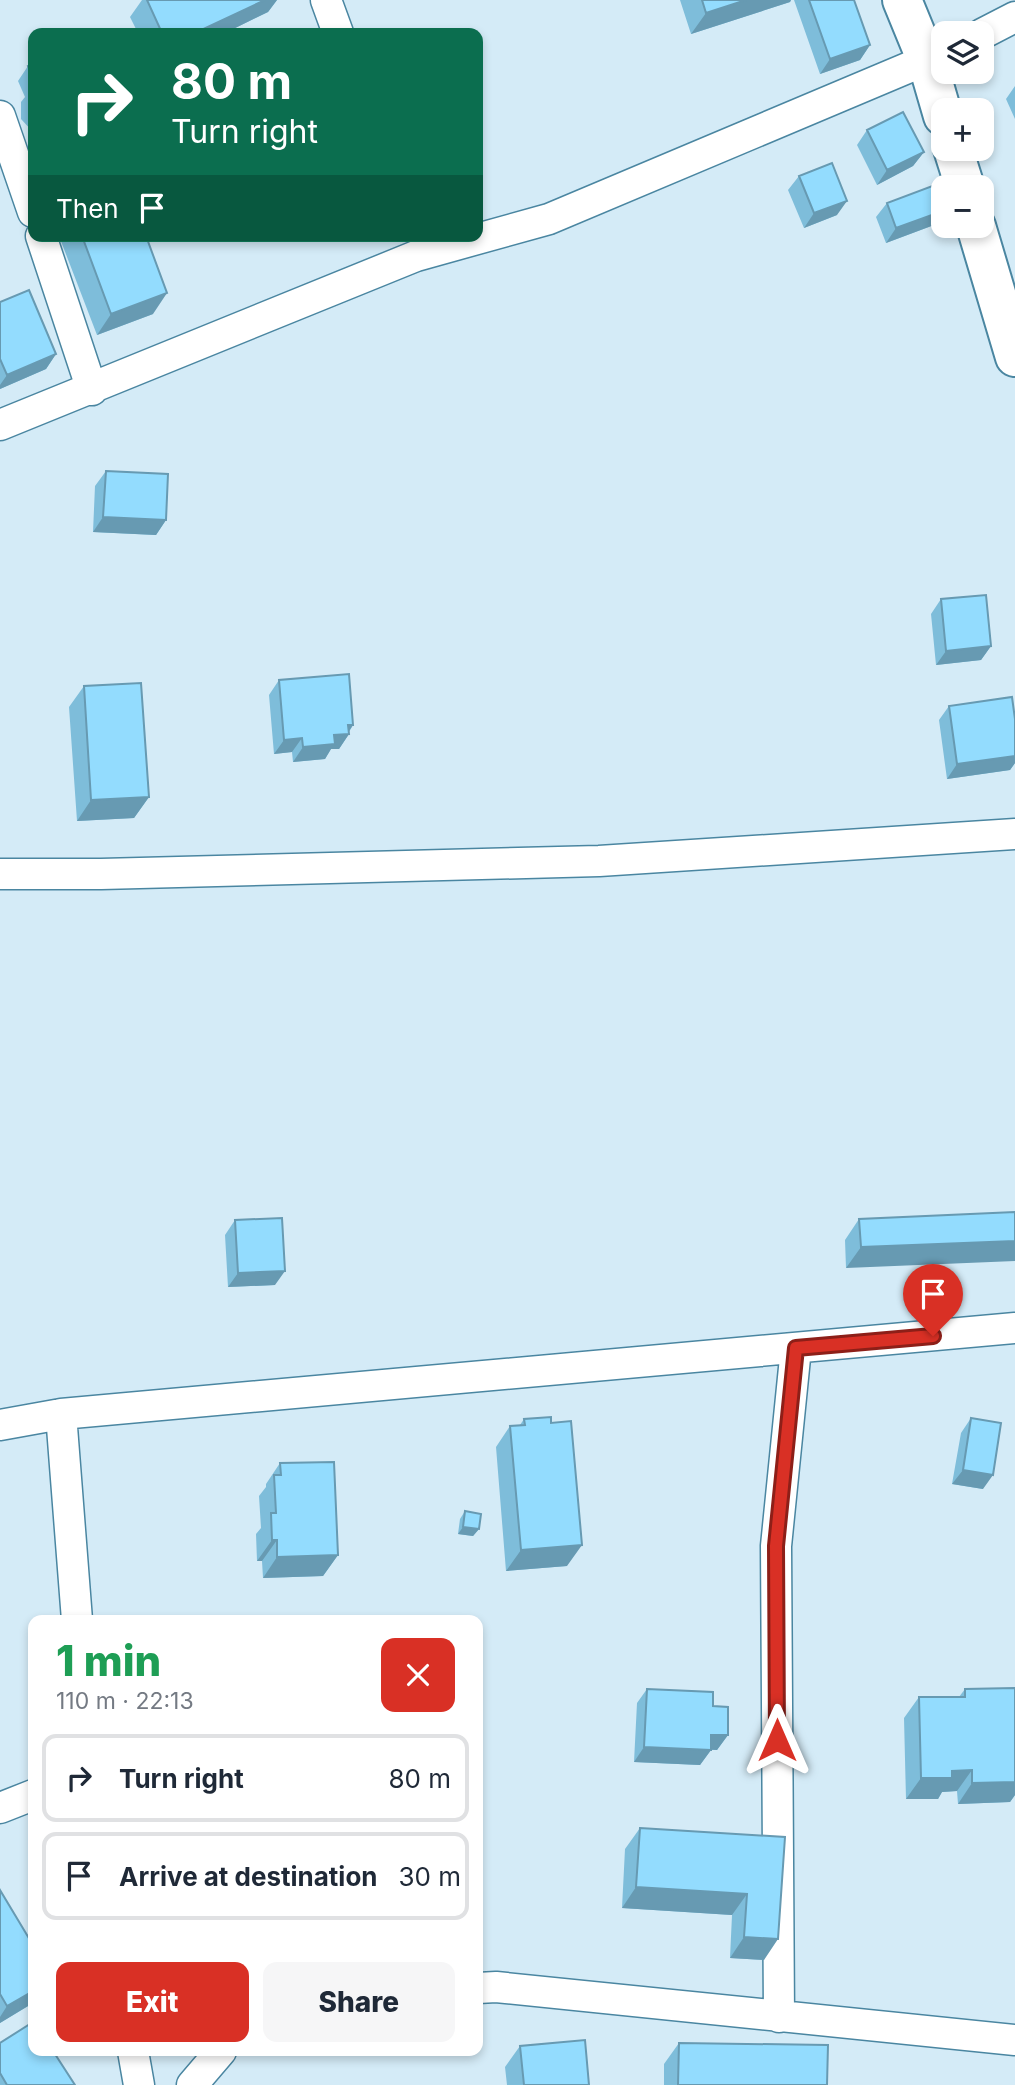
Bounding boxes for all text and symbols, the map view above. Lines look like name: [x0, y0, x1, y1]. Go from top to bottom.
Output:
map controls: [931, 21, 994, 238]
button: layers: [931, 21, 994, 84]
text: 80 m: [171, 52, 292, 111]
icon: right: [56, 56, 147, 147]
button: +: [931, 98, 994, 161]
text: Turn right: [171, 112, 318, 151]
button: −: [931, 175, 994, 238]
icon: arrive: [133, 189, 171, 227]
text: Then: [56, 193, 119, 224]
pin: [903, 1264, 963, 1336]
icon: arrive: [914, 1275, 952, 1313]
text: 1 min: [56, 1635, 161, 1686]
button: close: [381, 1638, 455, 1712]
text: 110 m · 22:13: [56, 1687, 194, 1715]
position arrow: [740, 1703, 814, 1777]
icon: right: [60, 1759, 98, 1797]
text: Turn right: [119, 1763, 244, 1794]
text: 80 m: [388, 1763, 451, 1794]
icon: arrive: [60, 1857, 98, 1895]
text: Arrive at destination: [119, 1861, 378, 1892]
text: 30 m: [399, 1861, 461, 1892]
button: Exit: [56, 1962, 249, 2042]
button: Share: [263, 1962, 455, 2042]

